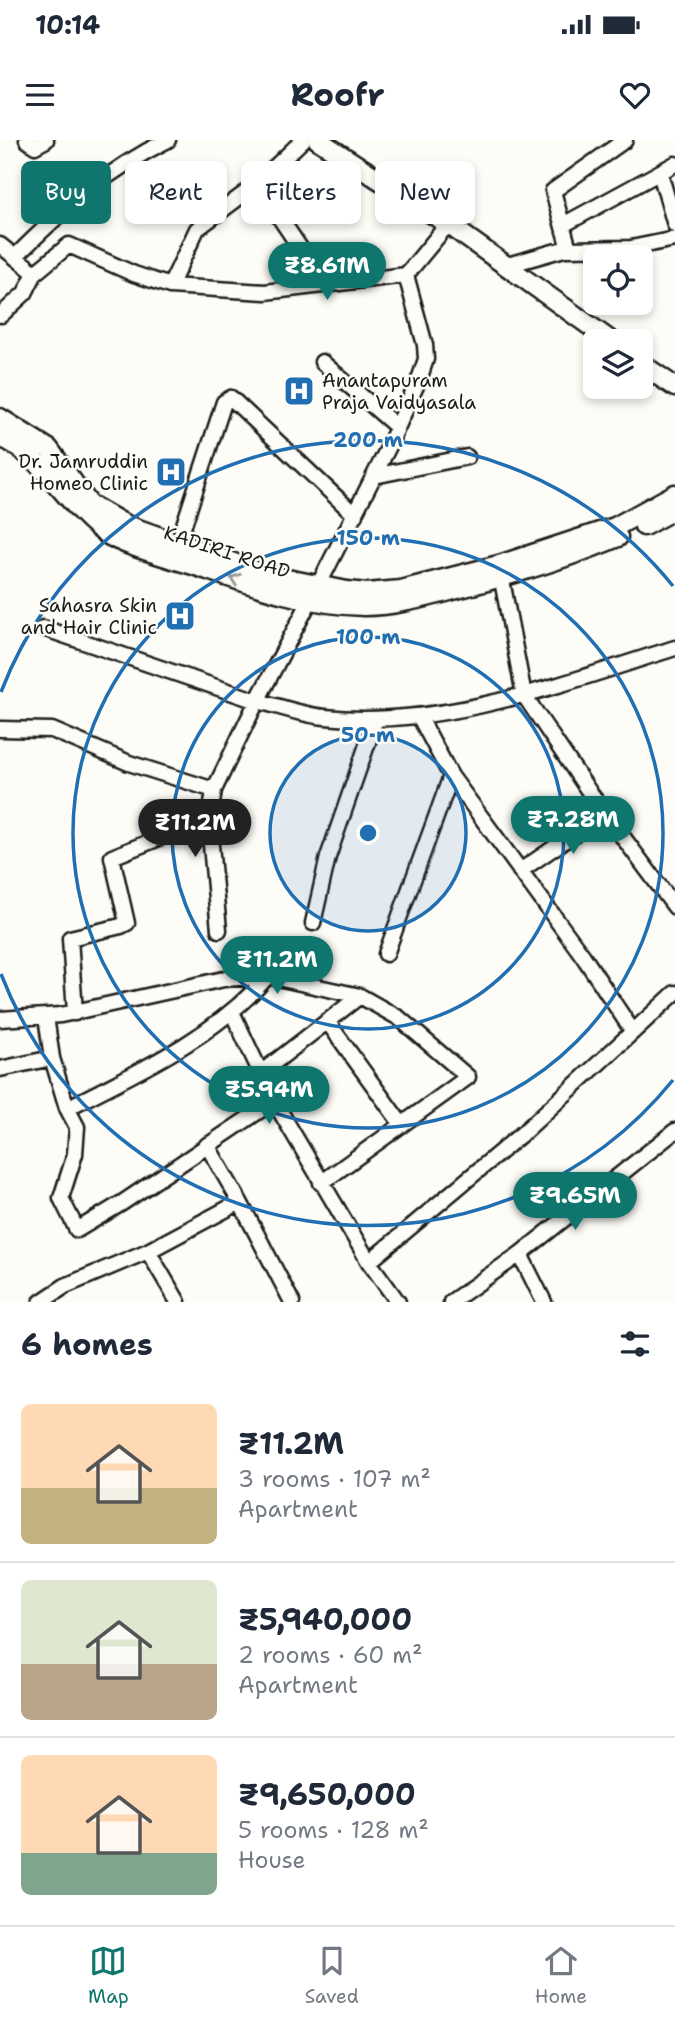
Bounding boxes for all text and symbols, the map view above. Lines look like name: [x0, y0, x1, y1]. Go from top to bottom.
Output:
text: 10:14: [35, 7, 100, 42]
text: Roofr: [290, 73, 385, 116]
icon: menu: [21, 76, 59, 114]
icon: heart: [616, 76, 654, 114]
chip: Buy: [21, 161, 111, 224]
chip: Rent: [125, 161, 227, 224]
chip: Filters: [241, 161, 361, 224]
chip: New: [375, 161, 475, 224]
pin: ₹8.61M: [270, 242, 384, 302]
map controls: [583, 245, 653, 399]
button: locate: [583, 245, 653, 315]
text: ₹8.61M: [284, 250, 370, 280]
button: layers: [583, 329, 653, 399]
place label: Anantapuram Praja Vaidyasala: [322, 368, 476, 415]
hospital icon: Anantapuram Praja Vaidyasala: [282, 374, 316, 408]
text: 200 m: [333, 426, 403, 454]
place label: Dr. Jamruddin Homeo Clinic: [19, 449, 148, 496]
hospital icon: Dr. Jamruddin Homeo Clinic: [154, 455, 188, 489]
street label: KADIRI ROAD: [161, 520, 293, 584]
text: 150 m: [336, 524, 400, 552]
one-way arrow: [229, 573, 241, 587]
place label: Sahasra Skin and Hair Clinic: [21, 593, 157, 640]
hospital icon: Sahasra Skin and Hair Clinic: [163, 599, 197, 633]
text: 100 m: [336, 623, 400, 651]
text: 50 m: [341, 721, 395, 749]
pin: ₹7.28M: [516, 796, 630, 856]
pin: ₹11.2M: [138, 800, 252, 859]
text: ₹7.28M: [527, 804, 619, 834]
text: ₹11.2M: [154, 807, 236, 837]
centre of rings: [356, 821, 380, 845]
pin: ₹11.2M: [220, 936, 334, 996]
text: ₹11.2M: [236, 944, 318, 974]
pin: ₹5.94M: [212, 1066, 326, 1126]
text: ₹5.94M: [225, 1074, 313, 1104]
pin: ₹9.65M: [518, 1172, 632, 1232]
text: ₹9.65M: [529, 1180, 621, 1210]
text: 6 homes: [21, 1324, 153, 1365]
icon: filters: [616, 1325, 654, 1363]
text: ₹11.2M: [238, 1423, 344, 1464]
icon: home: [77, 1432, 161, 1516]
text: 3 rooms · 107 m²: [238, 1464, 431, 1494]
text: Apartment: [238, 1494, 358, 1524]
text: ₹5,940,000: [238, 1599, 412, 1640]
icon: home: [77, 1608, 161, 1692]
text: 2 rooms · 60 m²: [238, 1640, 423, 1670]
text: Apartment: [238, 1670, 358, 1700]
text: ₹9,650,000: [238, 1774, 416, 1815]
icon: home: [77, 1783, 161, 1867]
text: 5 rooms · 128 m²: [238, 1815, 429, 1845]
text: House: [238, 1845, 306, 1875]
tab: Map: [88, 1942, 129, 2009]
tab: Saved: [305, 1942, 359, 2009]
tab: Home: [535, 1942, 587, 2009]

